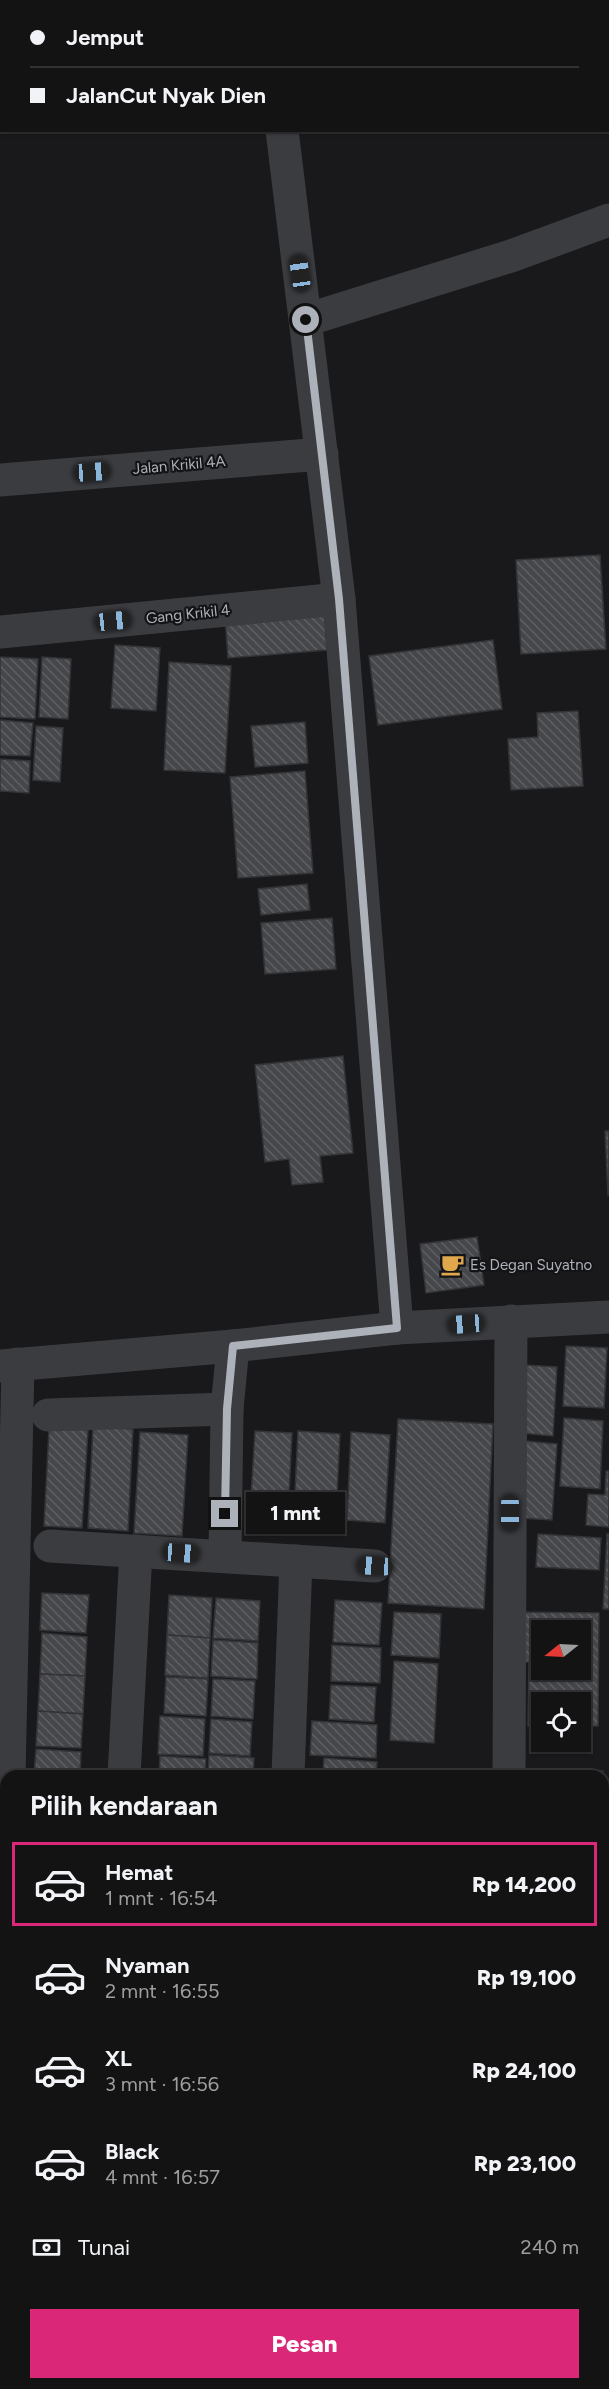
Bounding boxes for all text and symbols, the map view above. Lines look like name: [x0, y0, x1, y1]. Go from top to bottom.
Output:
text: Jemput: [66, 24, 144, 51]
text: JalanCut Nyak Dien: [66, 82, 266, 109]
car: [289, 254, 311, 292]
route start: [292, 306, 319, 333]
street label: Jalan Krikil 4A: [132, 452, 226, 478]
car: [73, 462, 111, 482]
street label: Gang Krikil 4: [145, 601, 231, 627]
car: [94, 610, 132, 632]
cafe icon: Es Degan Suyatno: [439, 1252, 465, 1278]
place label: Es Degan Suyatno: [470, 1256, 593, 1274]
car: [447, 1314, 485, 1334]
callout: 1 mnt: [246, 1493, 345, 1535]
car: [501, 1495, 519, 1531]
route end: [211, 1500, 238, 1527]
text: 1 mnt: [270, 1501, 321, 1525]
car: [162, 1543, 200, 1563]
car: [357, 1556, 393, 1576]
north arrow: [531, 1620, 591, 1680]
map controls: [531, 1620, 591, 1752]
button: locate: [531, 1692, 591, 1752]
text: Pilih kendaraan: [30, 1789, 218, 1822]
icon: car: [33, 1857, 87, 1911]
text: Hemat: [105, 1859, 173, 1886]
text: Rp 14,200: [472, 1871, 576, 1898]
text: 1 mnt · 16:54: [105, 1886, 217, 1910]
icon: car: [33, 1950, 87, 2004]
text: Nyaman: [105, 1952, 189, 1979]
text: Rp 19,100: [477, 1964, 576, 1991]
text: 2 mnt · 16:55: [105, 1979, 219, 2003]
icon: car: [33, 2043, 87, 2097]
text: XL: [105, 2045, 132, 2072]
text: Rp 24,100: [472, 2057, 576, 2084]
text: 3 mnt · 16:56: [105, 2072, 219, 2096]
icon: car: [33, 2136, 87, 2190]
text: Black: [105, 2138, 159, 2165]
text: Rp 23,100: [474, 2150, 576, 2177]
text: 4 mnt · 16:57: [105, 2165, 220, 2189]
icon: cash: [30, 2231, 63, 2264]
text: Tunai: [78, 2234, 130, 2261]
text: 240 m: [521, 2235, 579, 2259]
button: Pesan: [30, 2309, 579, 2378]

